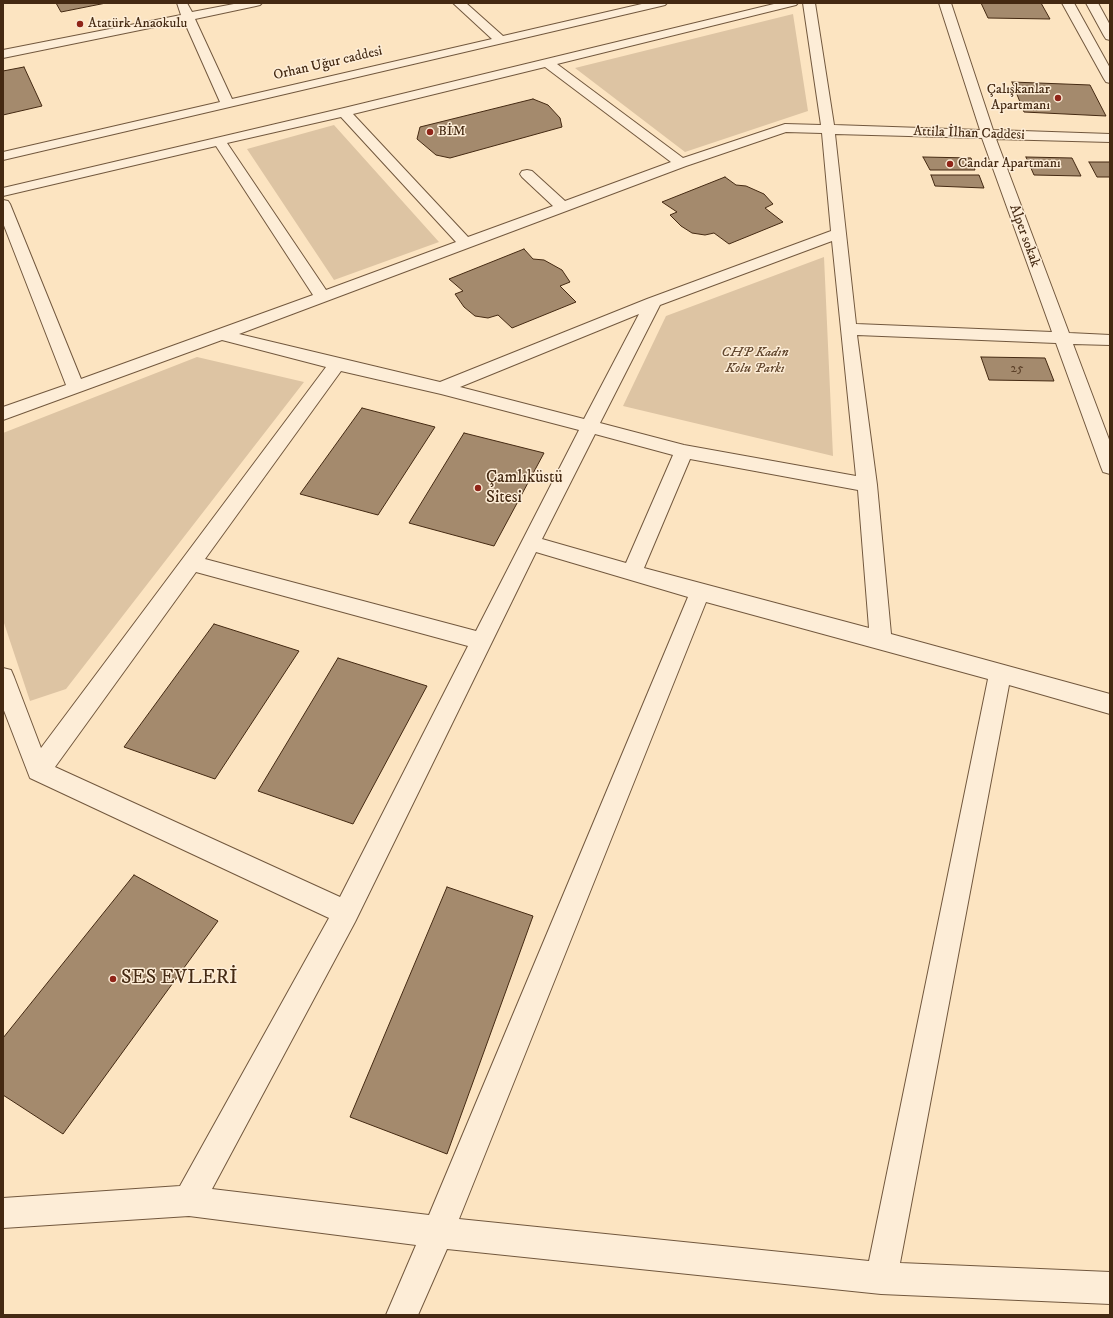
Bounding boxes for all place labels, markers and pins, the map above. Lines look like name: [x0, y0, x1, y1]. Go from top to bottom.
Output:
place label: Atatürk Anaokulu: [88, 16, 187, 32]
marker: Atatürk Anaokulu: [75, 19, 85, 29]
place label: Çalışkanlar Apartmanı: [987, 82, 1050, 114]
marker: Çalışkanlar Apartmanı: [1053, 93, 1063, 103]
place label: BİM: [438, 124, 465, 140]
marker: BİM: [425, 127, 435, 137]
place label: Candar Apartmanı: [958, 156, 1061, 172]
marker: Candar Apartmanı: [945, 159, 955, 169]
place label: Çamlıküstü Sitesi: [486, 468, 563, 508]
marker: Çamlıküstü Sitesi: [473, 483, 483, 493]
place label: SES EVLERİ: [121, 967, 237, 991]
marker: SES EVLERİ: [108, 974, 118, 984]

